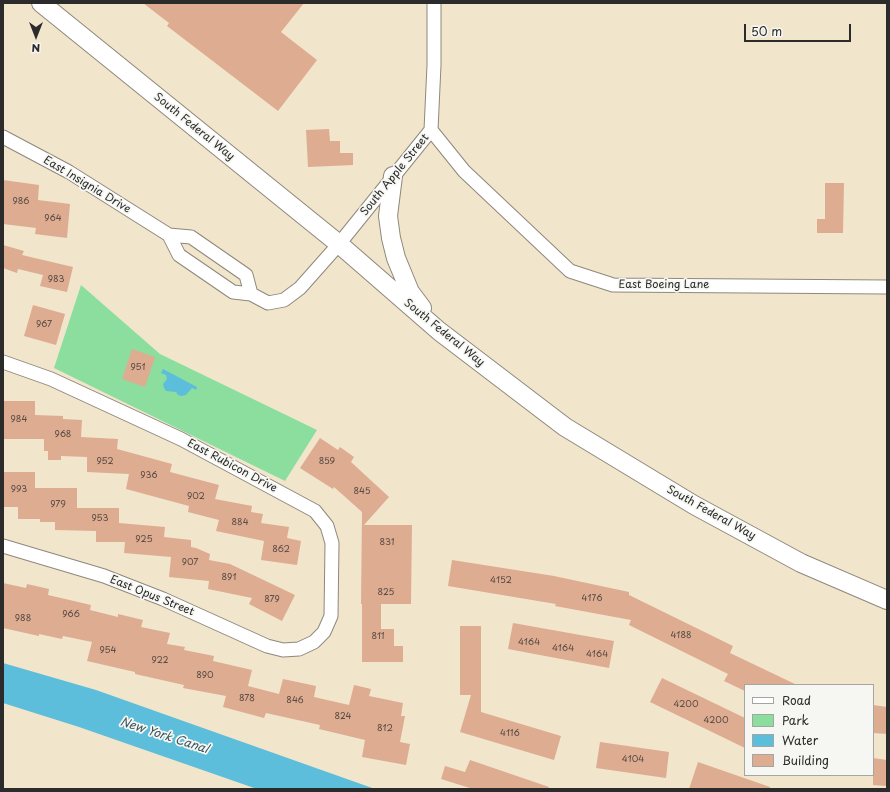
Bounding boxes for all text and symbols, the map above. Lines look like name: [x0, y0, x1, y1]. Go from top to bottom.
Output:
north arrow: [16, 16, 56, 56]
scale bar: [746, 16, 853, 42]
text: 50 m: [751, 22, 782, 40]
text: N: [32, 40, 40, 57]
street label: South Federal Way: [151, 90, 237, 164]
street label: South Apple Street: [358, 131, 432, 219]
street label: East Insignia Drive: [41, 154, 133, 216]
house number: 986: [13, 197, 29, 207]
house number: 964: [44, 214, 62, 224]
house number: 983: [48, 275, 64, 285]
street label: East Boeing Lane: [619, 278, 709, 292]
street label: South Federal Way: [401, 296, 487, 370]
house number: 967: [36, 320, 52, 330]
house number: 951: [131, 363, 145, 373]
house number: 984: [11, 415, 27, 425]
house number: 968: [55, 430, 71, 440]
street label: East Rubicon Drive: [185, 437, 279, 495]
house number: 952: [96, 457, 114, 467]
house number: 859: [319, 457, 335, 467]
house number: 936: [140, 471, 158, 481]
street label: South Federal Way: [664, 483, 758, 543]
house number: 993: [11, 485, 27, 495]
house number: 845: [353, 487, 371, 497]
house number: 902: [187, 492, 205, 502]
house number: 979: [50, 500, 66, 510]
house number: 953: [92, 514, 108, 524]
house number: 884: [231, 518, 249, 528]
house number: 925: [135, 535, 153, 545]
house number: 831: [380, 538, 394, 548]
house number: 862: [272, 545, 290, 555]
house number: 907: [182, 558, 198, 568]
street label: East Opus Street: [108, 573, 196, 619]
house number: 891: [222, 573, 236, 583]
house number: 4152: [490, 576, 512, 586]
house number: 825: [378, 588, 394, 598]
house number: 4176: [581, 594, 603, 604]
house number: 879: [264, 595, 280, 605]
house number: 966: [62, 610, 80, 620]
house number: 988: [15, 614, 31, 624]
house number: 4188: [670, 631, 692, 641]
house number: 811: [371, 632, 385, 642]
house number: 4164: [518, 638, 540, 648]
house number: 4164: [552, 644, 574, 654]
house number: 954: [99, 646, 117, 656]
house number: 4164: [586, 650, 608, 660]
house number: 922: [151, 656, 169, 666]
house number: 890: [196, 671, 214, 681]
legend: [744, 684, 874, 776]
text: Road: [782, 691, 811, 709]
house number: 878: [239, 694, 255, 704]
house number: 846: [286, 696, 304, 706]
house number: 4200: [673, 700, 699, 710]
text: Park: [782, 711, 809, 729]
house number: 824: [335, 712, 351, 722]
water label: New York Canal: [118, 715, 210, 757]
house number: 4200: [703, 716, 729, 726]
house number: 812: [377, 724, 393, 734]
house number: 4116: [500, 729, 520, 739]
text: Water: [782, 731, 818, 749]
text: Building: [782, 751, 829, 769]
house number: 4104: [622, 755, 644, 765]

